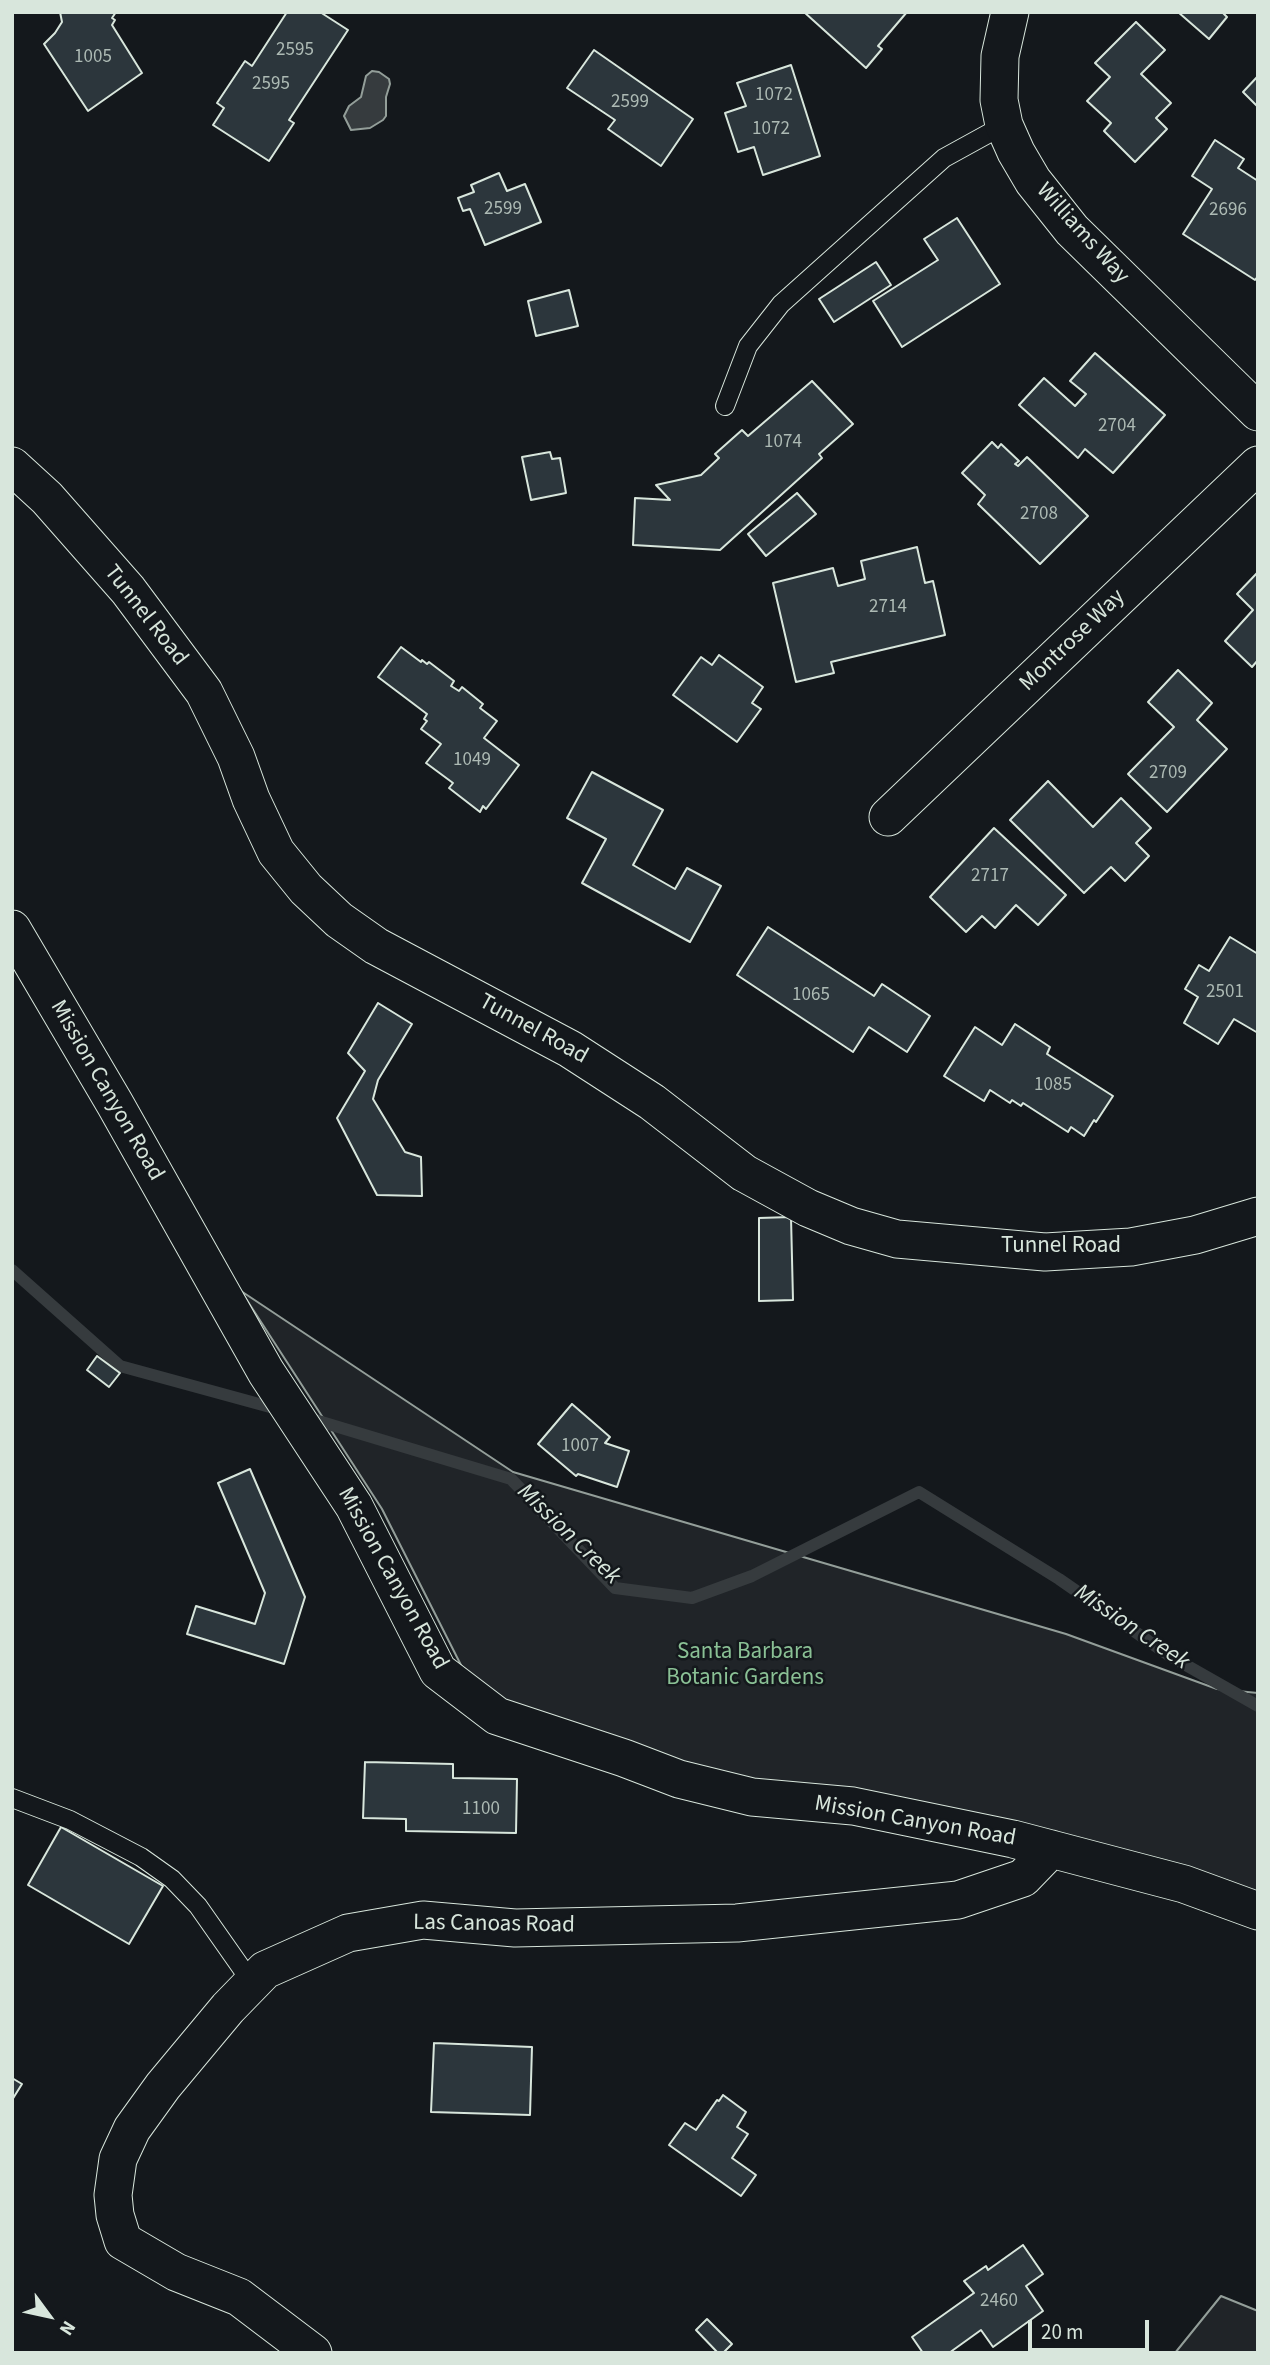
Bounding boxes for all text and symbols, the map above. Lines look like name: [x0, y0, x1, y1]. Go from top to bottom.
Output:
house number: 2595: [276, 40, 314, 62]
house number: 1005: [74, 47, 112, 69]
house number: 2595: [252, 74, 290, 96]
house number: 1072: [755, 85, 793, 107]
house number: 2599: [611, 92, 649, 114]
house number: 1072: [752, 119, 790, 141]
street label: Williams Way: [1030, 178, 1134, 290]
house number: 2599: [484, 199, 522, 221]
house number: 2696: [1209, 200, 1247, 222]
house number: 2704: [1098, 416, 1136, 438]
house number: 1074: [764, 432, 802, 454]
house number: 2708: [1020, 504, 1058, 526]
street label: Tunnel Road: [97, 560, 193, 672]
street label: Montrose Way: [1015, 584, 1131, 698]
house number: 2714: [869, 597, 907, 619]
house number: 1049: [453, 750, 491, 772]
house number: 2709: [1149, 763, 1187, 785]
house number: 2717: [971, 866, 1009, 888]
house number: 2501: [1206, 982, 1244, 1004]
house number: 1065: [792, 985, 830, 1007]
street label: Tunnel Road: [474, 989, 592, 1071]
street label: Mission Canyon Road: [43, 996, 169, 1186]
house number: 1085: [1034, 1075, 1072, 1097]
street label: Tunnel Road: [1001, 1233, 1121, 1261]
house number: 1007: [561, 1436, 599, 1458]
water label: Mission Creek: [510, 1478, 626, 1592]
street label: Mission Canyon Road: [330, 1483, 454, 1675]
water label: Mission Creek: [1068, 1579, 1194, 1677]
park label: Santa Barbara Botanic Gardens: [666, 1639, 824, 1693]
street label: Mission Canyon Road: [812, 1791, 1018, 1853]
house number: 1100: [462, 1799, 500, 1821]
street label: Las Canoas Road: [413, 1910, 575, 1940]
north arrow: [14, 2281, 84, 2351]
house number: 2460: [980, 2291, 1018, 2313]
scale bar: [1032, 2306, 1153, 2350]
text: N: [52, 2315, 82, 2340]
text: 20 m: [1041, 2317, 1083, 2347]

